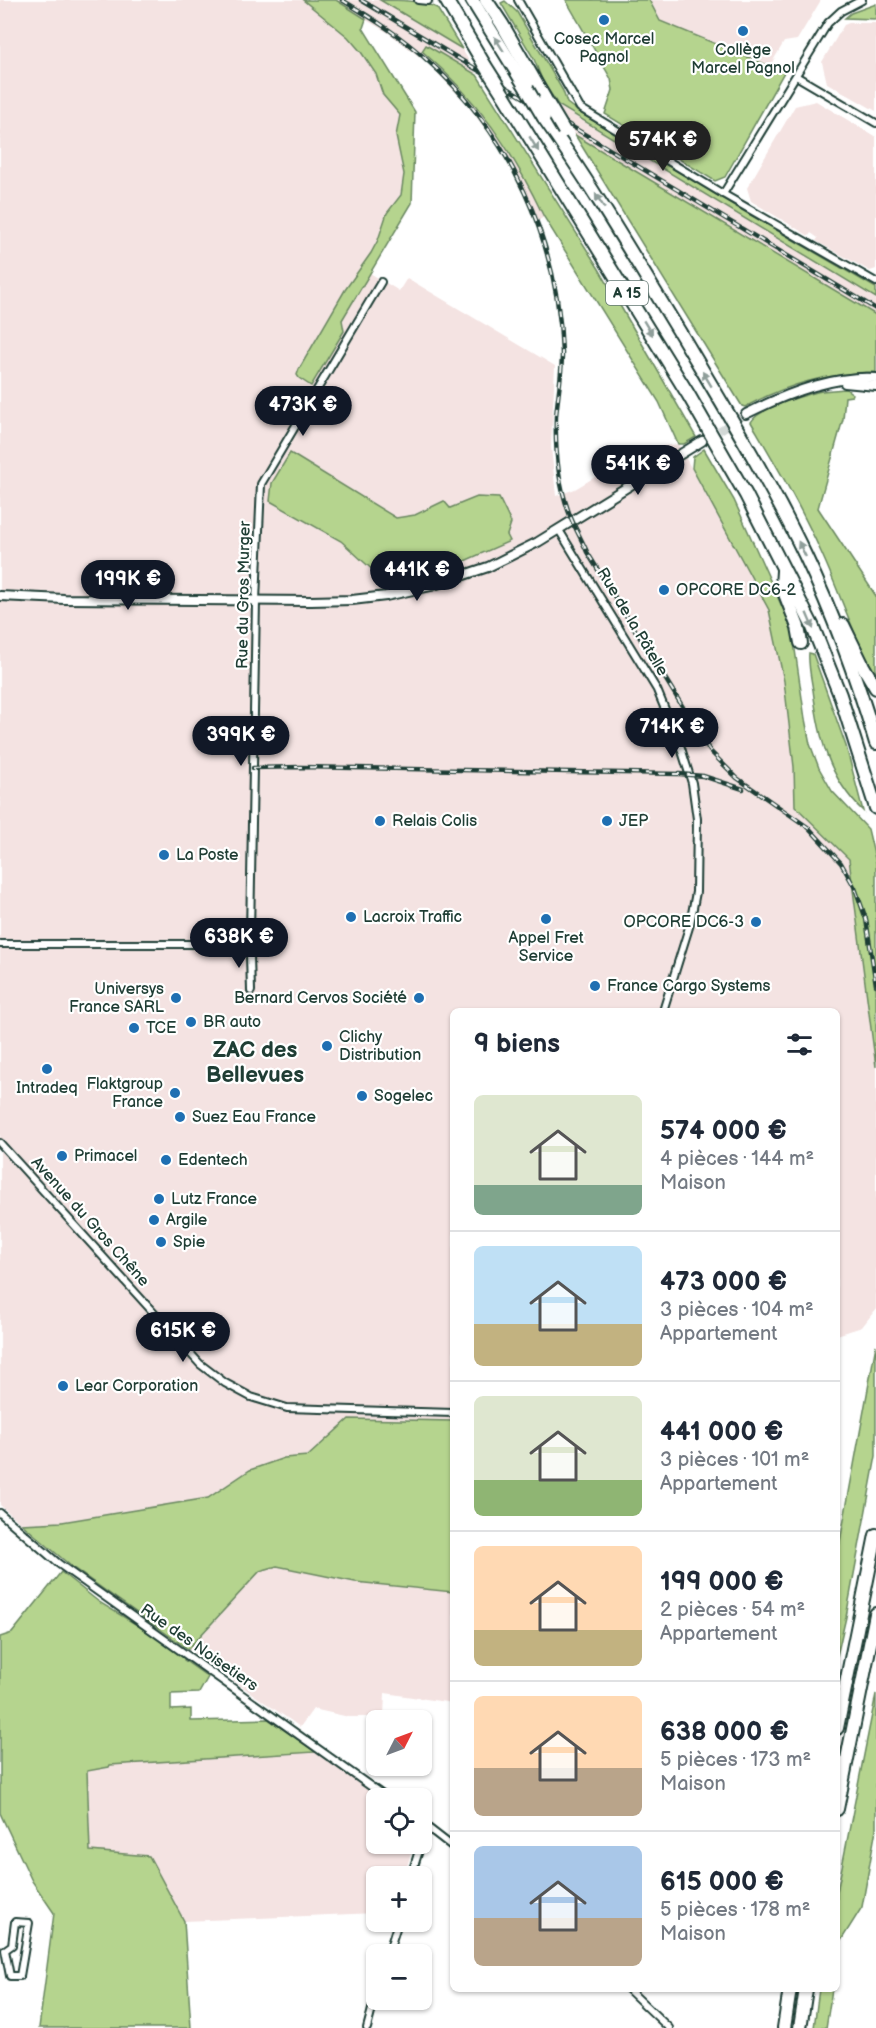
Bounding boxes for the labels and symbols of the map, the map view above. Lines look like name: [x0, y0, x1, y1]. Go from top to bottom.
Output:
marker: Cosec Marcel Pagnol: [597, 13, 611, 27]
marker: Collège Marcel Pagnol: [736, 24, 750, 38]
place label: Cosec Marcel Pagnol: [554, 30, 654, 67]
one-way arrow: [494, 36, 505, 53]
place label: Collège Marcel Pagnol: [691, 41, 795, 78]
pin: 574K €: [614, 121, 712, 172]
one-way arrow: [528, 136, 539, 152]
one-way arrow: [594, 193, 605, 209]
road number: A 15: [606, 281, 648, 305]
one-way arrow: [642, 320, 653, 336]
one-way arrow: [701, 371, 712, 387]
pin: 473K €: [254, 386, 352, 437]
pin: 541K €: [589, 445, 687, 496]
street label: Rue du Gros Murger: [233, 521, 255, 669]
one-way arrow: [797, 540, 807, 557]
pin: 441K €: [368, 551, 466, 602]
pin: 199K €: [79, 560, 177, 611]
street label: Rue de la Pâtelle: [592, 564, 672, 680]
place label: OPCORE DC6-2: [676, 581, 797, 600]
marker: OPCORE DC6-2: [657, 583, 671, 597]
one-way arrow: [805, 613, 815, 631]
pin: 714K €: [623, 708, 721, 759]
pin: 399K €: [192, 716, 290, 767]
place label: Relais Colis: [392, 812, 477, 831]
place label: JEP: [619, 812, 648, 831]
marker: Relais Colis: [373, 814, 387, 828]
marker: JEP: [600, 814, 614, 828]
place label: La Poste: [176, 846, 239, 865]
marker: La Poste: [157, 848, 171, 862]
place label: Lacroix Traffic: [363, 908, 462, 927]
marker: Lacroix Traffic: [344, 910, 358, 924]
marker: Appel Fret Service: [539, 912, 553, 926]
place label: OPCORE DC6-3: [624, 913, 744, 932]
marker: OPCORE DC6-3: [749, 915, 763, 929]
pin: 638K €: [190, 918, 288, 969]
place label: Appel Fret Service: [508, 929, 584, 966]
place label: France Cargo Systems: [607, 977, 770, 996]
marker: France Cargo Systems: [588, 979, 602, 993]
place label: Universys France SARL: [69, 980, 165, 1017]
place label: Bernard Cervos Société: [234, 989, 407, 1008]
marker: Universys France SARL: [169, 991, 183, 1005]
marker: Bernard Cervos Société: [412, 991, 426, 1005]
place label: BR auto: [203, 1013, 261, 1032]
marker: BR auto: [184, 1015, 198, 1029]
place label: TCE: [146, 1019, 177, 1038]
marker: TCE: [127, 1021, 141, 1035]
place label: Clichy Distribution: [339, 1028, 421, 1065]
district label: ZAC des Bellevues: [206, 1037, 304, 1089]
marker: Clichy Distribution: [320, 1039, 334, 1053]
marker: Intradeq: [40, 1062, 54, 1076]
place label: Flaktgroup France: [86, 1075, 164, 1112]
place label: Intradeq: [16, 1079, 78, 1098]
marker: Flaktgroup France: [168, 1086, 182, 1100]
place label: Sogelec: [374, 1087, 433, 1106]
marker: Sogelec: [355, 1089, 369, 1103]
place label: Suez Eau France: [192, 1108, 316, 1127]
marker: Suez Eau France: [173, 1110, 187, 1124]
place label: Primacel: [74, 1147, 137, 1166]
marker: Primacel: [55, 1149, 69, 1163]
place label: Edentech: [178, 1151, 248, 1170]
street label: Avenue du Gros Chêne: [27, 1153, 153, 1291]
marker: Edentech: [159, 1153, 173, 1167]
place label: Lutz France: [171, 1190, 258, 1209]
marker: Lutz France: [152, 1192, 166, 1206]
place label: Argile: [166, 1211, 208, 1230]
marker: Argile: [147, 1213, 161, 1227]
place label: Spie: [173, 1233, 206, 1252]
marker: Spie: [154, 1235, 168, 1249]
pin: 615K €: [134, 1312, 232, 1363]
place label: Lear Corporation: [75, 1377, 198, 1396]
marker: Lear Corporation: [56, 1379, 70, 1393]
street label: Rue des Noisetiers: [137, 1600, 261, 1696]
north arrow: [366, 1710, 432, 1776]

